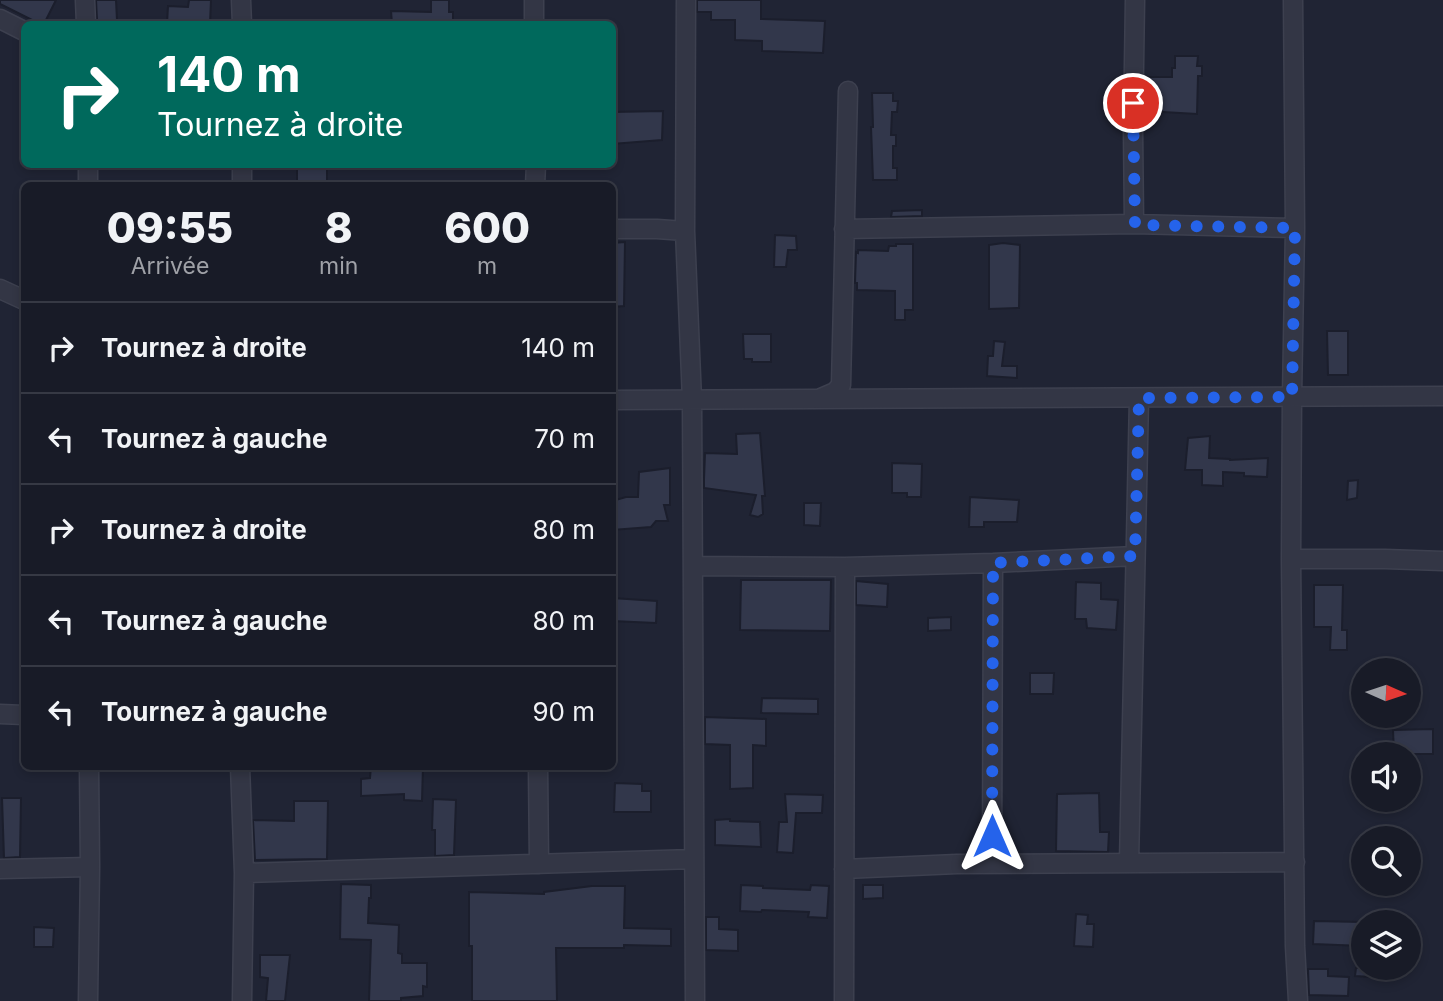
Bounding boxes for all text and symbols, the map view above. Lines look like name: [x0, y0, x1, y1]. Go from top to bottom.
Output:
text: 140 m: [157, 45, 301, 104]
icon: right: [42, 49, 133, 140]
pin: [1103, 73, 1163, 133]
icon: arrive: [1114, 84, 1152, 122]
text: Tournez à droite: [157, 105, 403, 144]
text: 09:55: [107, 202, 233, 253]
text: 8: [325, 202, 353, 253]
text: 600: [444, 202, 530, 253]
text: Arrivée: [131, 252, 209, 280]
text: min: [319, 252, 358, 280]
text: m: [477, 252, 497, 280]
icon: right: [42, 329, 80, 367]
text: Tournez à droite: [101, 332, 307, 363]
text: 140 m: [521, 332, 595, 363]
icon: left: [42, 420, 80, 458]
text: Tournez à gauche: [101, 423, 327, 454]
text: 70 m: [534, 423, 595, 454]
icon: right: [42, 511, 80, 549]
text: Tournez à droite: [101, 514, 307, 545]
text: 80 m: [532, 514, 595, 545]
icon: left: [42, 602, 80, 640]
text: Tournez à gauche: [101, 605, 327, 636]
text: 80 m: [532, 605, 595, 636]
north arrow: [1351, 658, 1421, 728]
map controls: [1351, 658, 1421, 980]
icon: left: [42, 693, 80, 731]
text: Tournez à gauche: [101, 696, 327, 727]
text: 90 m: [532, 696, 595, 727]
button: sound: [1351, 742, 1421, 812]
position arrow: [955, 799, 1029, 873]
button: search: [1351, 826, 1421, 896]
button: layers: [1351, 910, 1421, 980]

